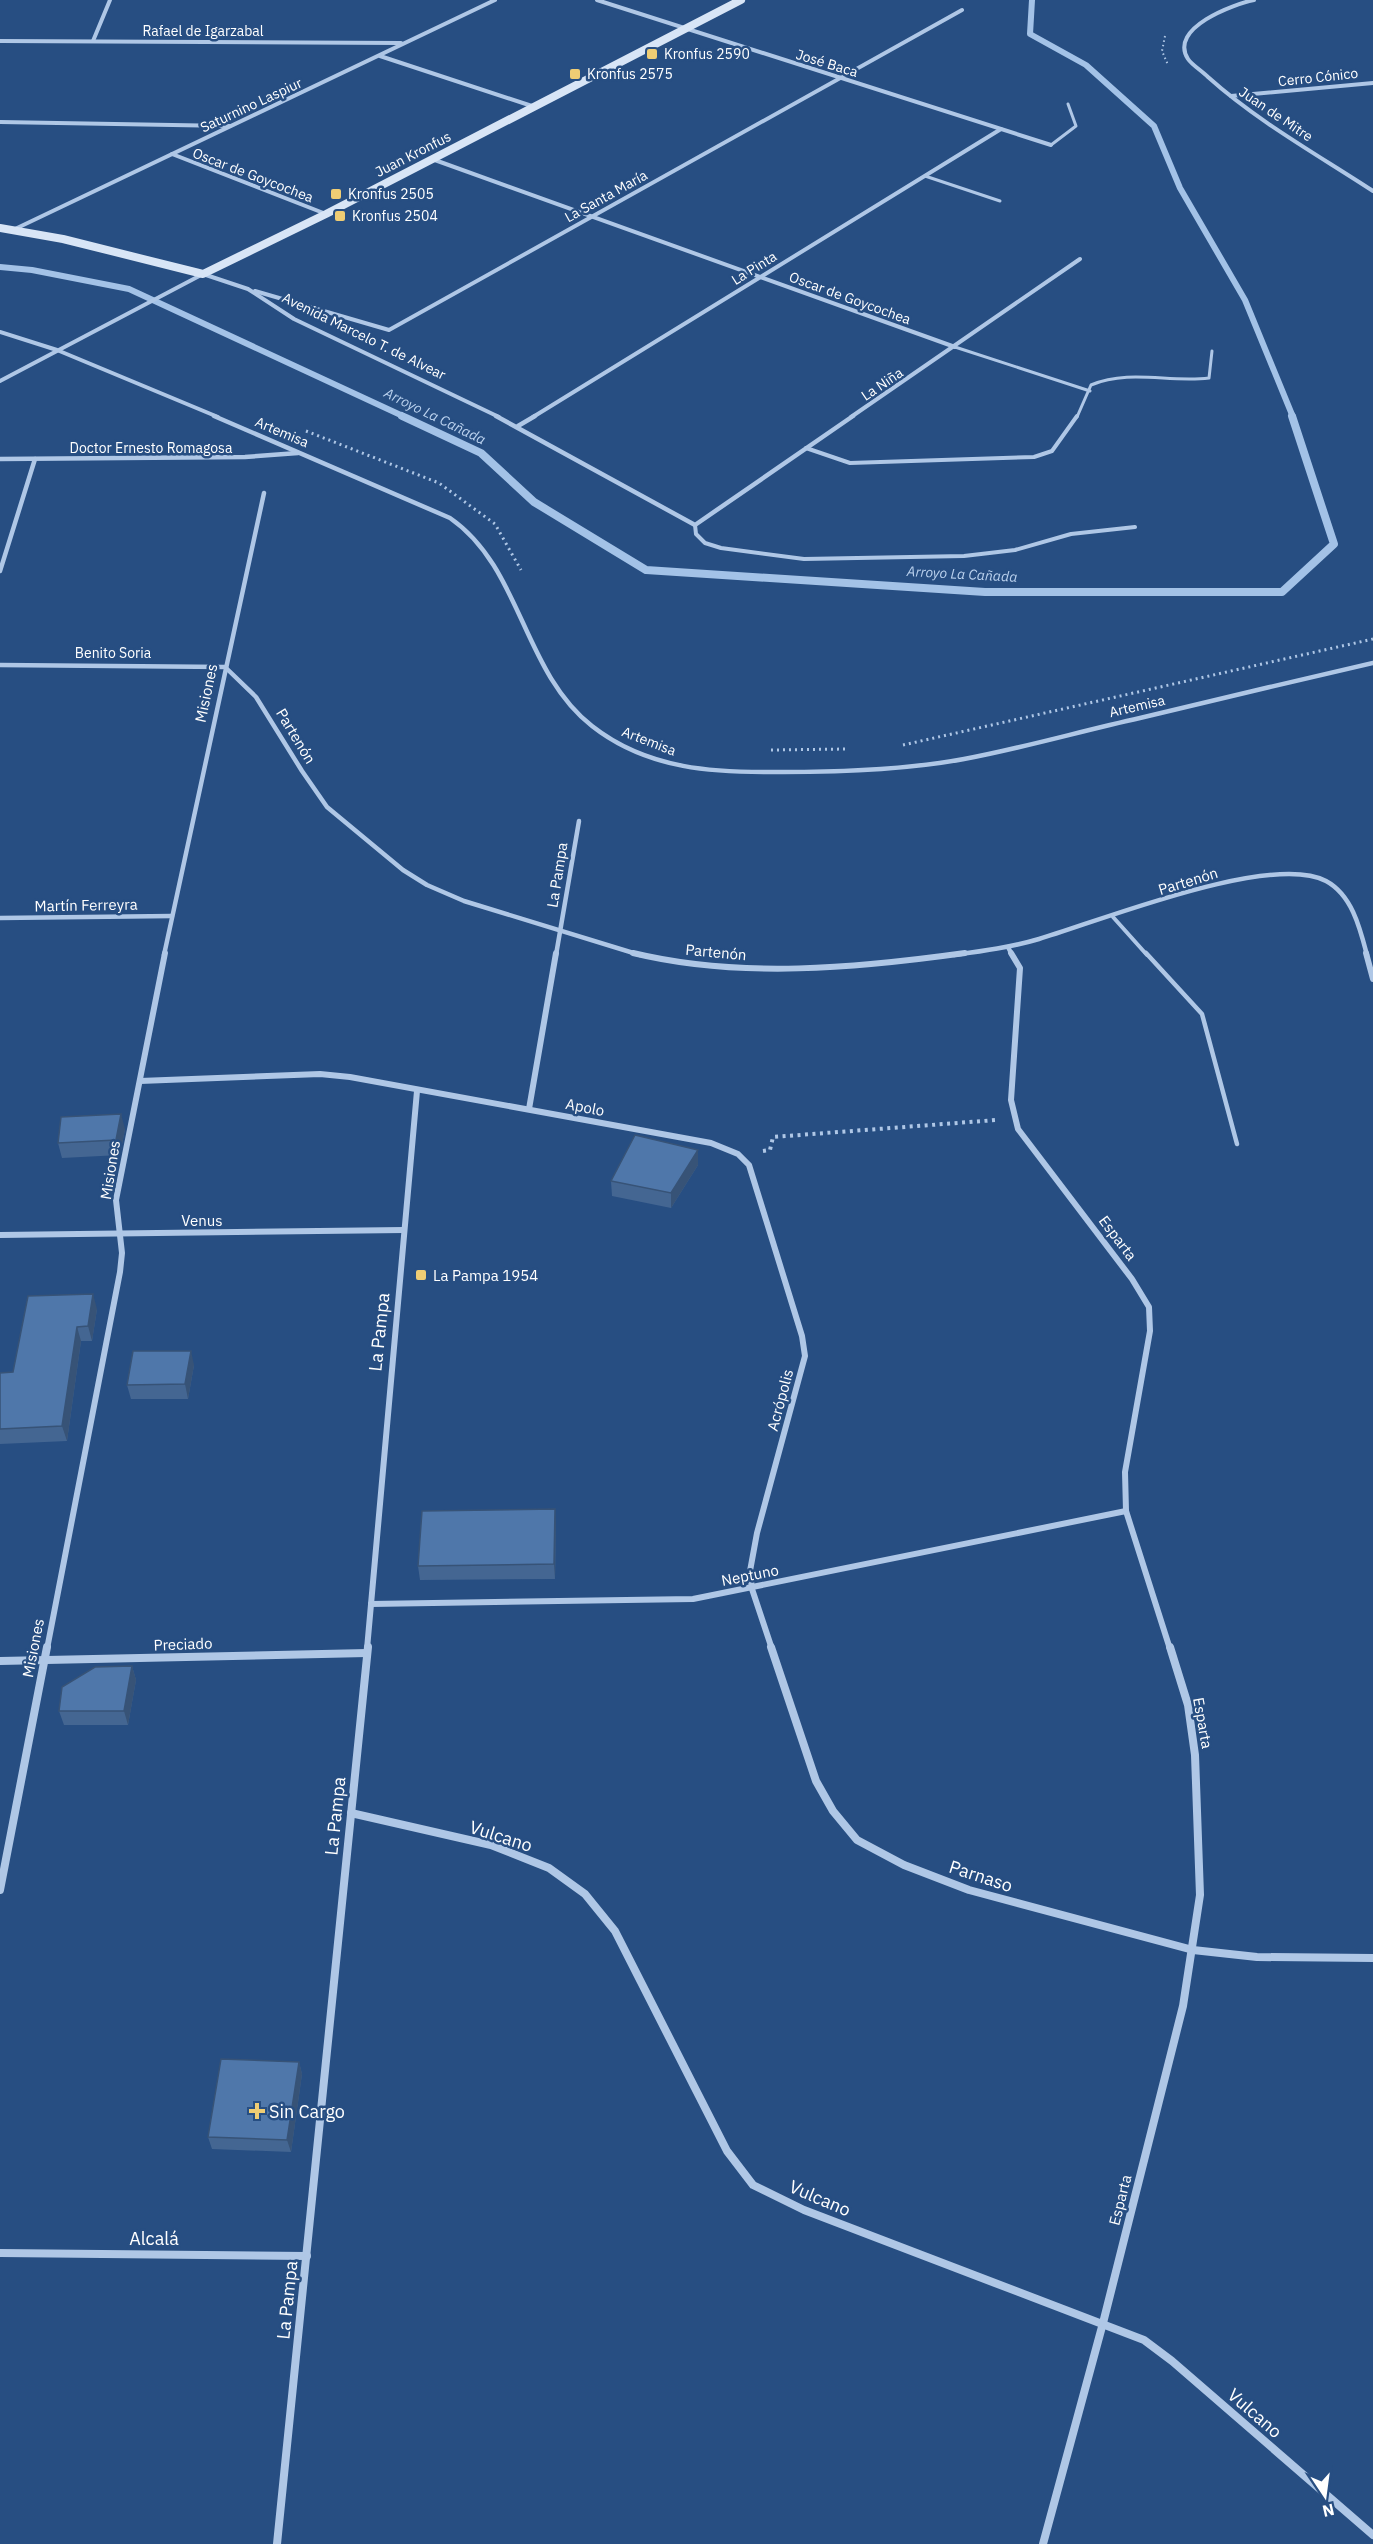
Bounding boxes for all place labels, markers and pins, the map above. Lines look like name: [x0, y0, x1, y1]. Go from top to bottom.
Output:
place label: Kronfus 2590: [664, 45, 750, 63]
marker: Kronfus 2590: [645, 47, 659, 61]
place label: Kronfus 2575: [587, 65, 673, 83]
marker: Kronfus 2575: [568, 67, 582, 81]
place label: Kronfus 2505: [348, 185, 434, 203]
marker: Kronfus 2505: [329, 187, 343, 201]
place label: Kronfus 2504: [352, 207, 438, 225]
marker: Kronfus 2504: [333, 209, 347, 223]
place label: La Pampa 1954: [433, 1266, 538, 1285]
marker: La Pampa 1954: [414, 1268, 428, 1282]
place label: Sin Cargo: [269, 2100, 345, 2123]
marker: Sin Cargo: [250, 2104, 264, 2118]

